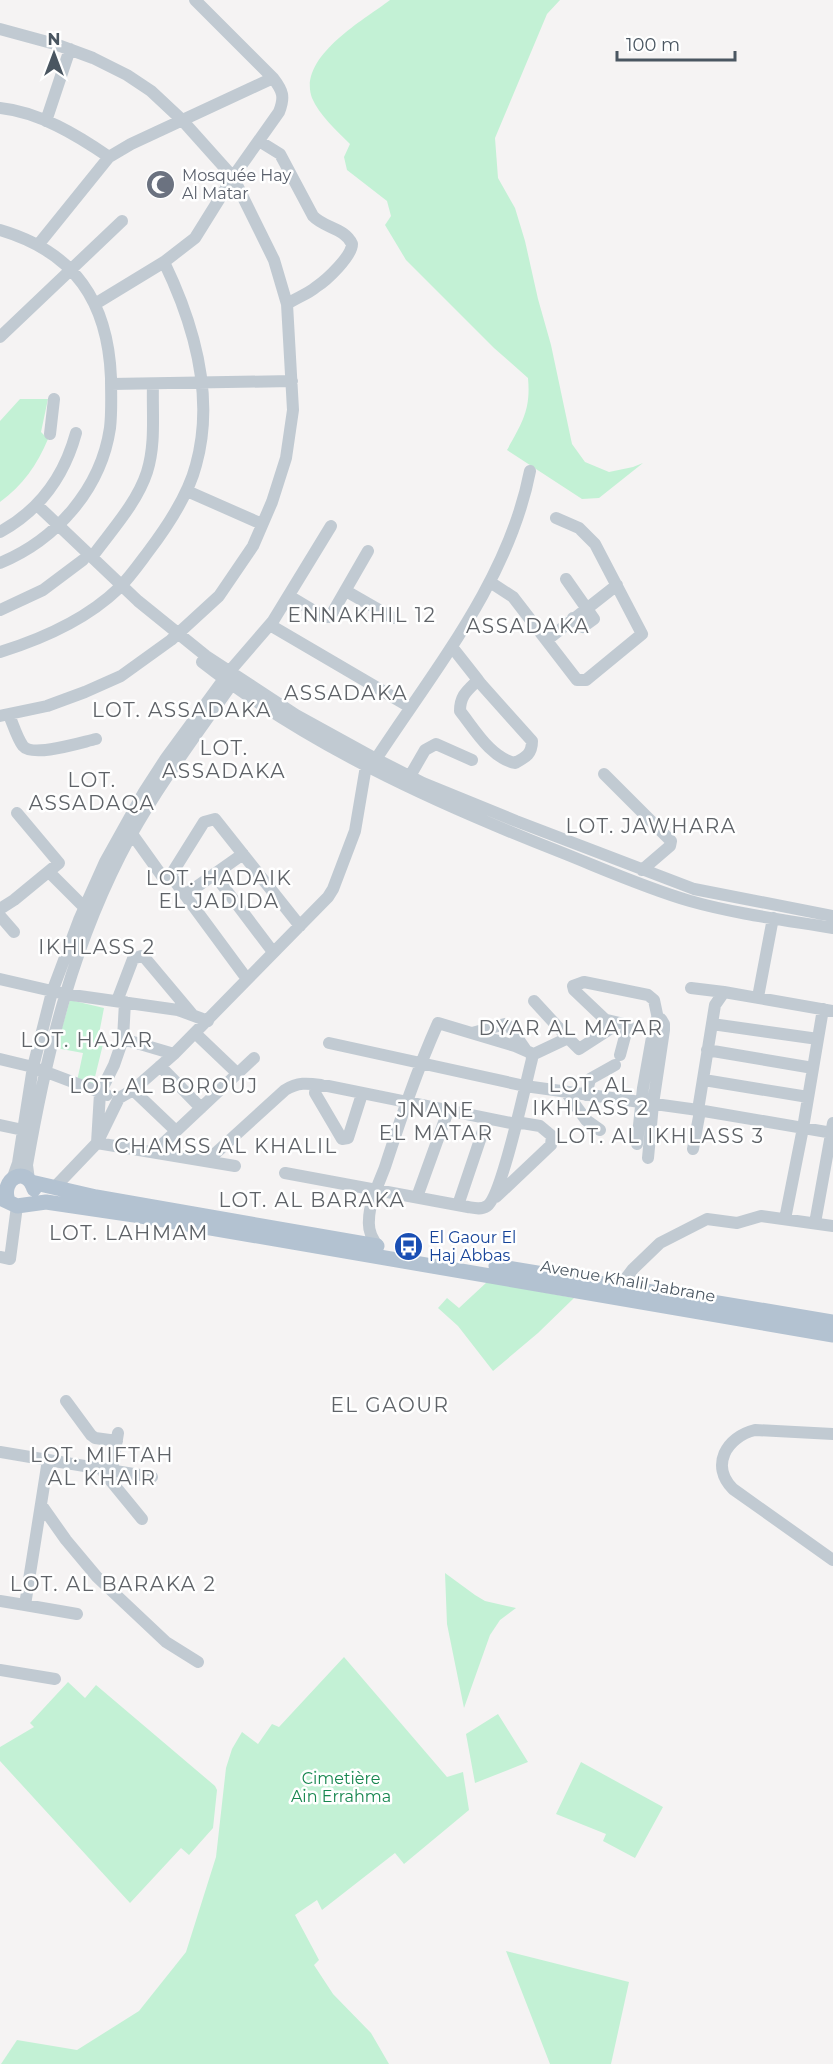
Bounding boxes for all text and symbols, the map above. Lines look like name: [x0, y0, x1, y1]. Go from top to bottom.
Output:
north arrow: [24, 24, 84, 84]
scale bar: [617, 24, 736, 62]
text: N: [48, 30, 60, 49]
text: 100 m: [626, 34, 680, 56]
place label: Mosquée Hay Al Matar: [182, 166, 291, 203]
mosque icon: Mosquée Hay Al Matar: [145, 168, 177, 200]
district label: ENNAKHIL 12: [288, 603, 436, 627]
district label: ASSADAKA: [466, 614, 590, 638]
district label: ASSADAKA: [284, 681, 408, 705]
district label: LOT. ASSADAKA: [92, 698, 272, 722]
district label: LOT. ASSADAKA: [162, 736, 286, 783]
district label: LOT. ASSADAQA: [29, 768, 155, 815]
district label: LOT. JAWHARA: [565, 814, 737, 838]
district label: LOT. HADAIK EL JADIDA: [146, 866, 292, 913]
district label: IKHLASS 2: [38, 935, 156, 959]
district label: DYAR AL MATAR: [479, 1016, 663, 1040]
district label: LOT. HAJAR: [21, 1028, 153, 1052]
district label: LOT. AL IKHLASS 2: [532, 1073, 650, 1120]
district label: LOT. AL BOROUJ: [69, 1074, 259, 1098]
district label: JNANE EL MATAR: [379, 1098, 493, 1145]
district label: LOT. AL IKHLASS 3: [555, 1124, 765, 1148]
district label: CHAMSS AL KHALIL: [114, 1134, 338, 1158]
district label: LOT. AL BARAKA: [219, 1188, 405, 1212]
district label: LOT. LAHMAM: [49, 1221, 209, 1245]
place label: El Gaour El Haj Abbas: [429, 1228, 516, 1265]
bus stop icon: El Gaour El Haj Abbas: [392, 1230, 424, 1262]
street label: Avenue Khalil Jabrane: [539, 1256, 717, 1306]
district label: EL GAOUR: [330, 1393, 450, 1417]
district label: LOT. MIFTAH AL KHAIR: [30, 1443, 174, 1490]
district label: LOT. AL BARAKA 2: [10, 1572, 216, 1596]
park label: Cimetière Ain Errahma: [291, 1769, 391, 1806]

